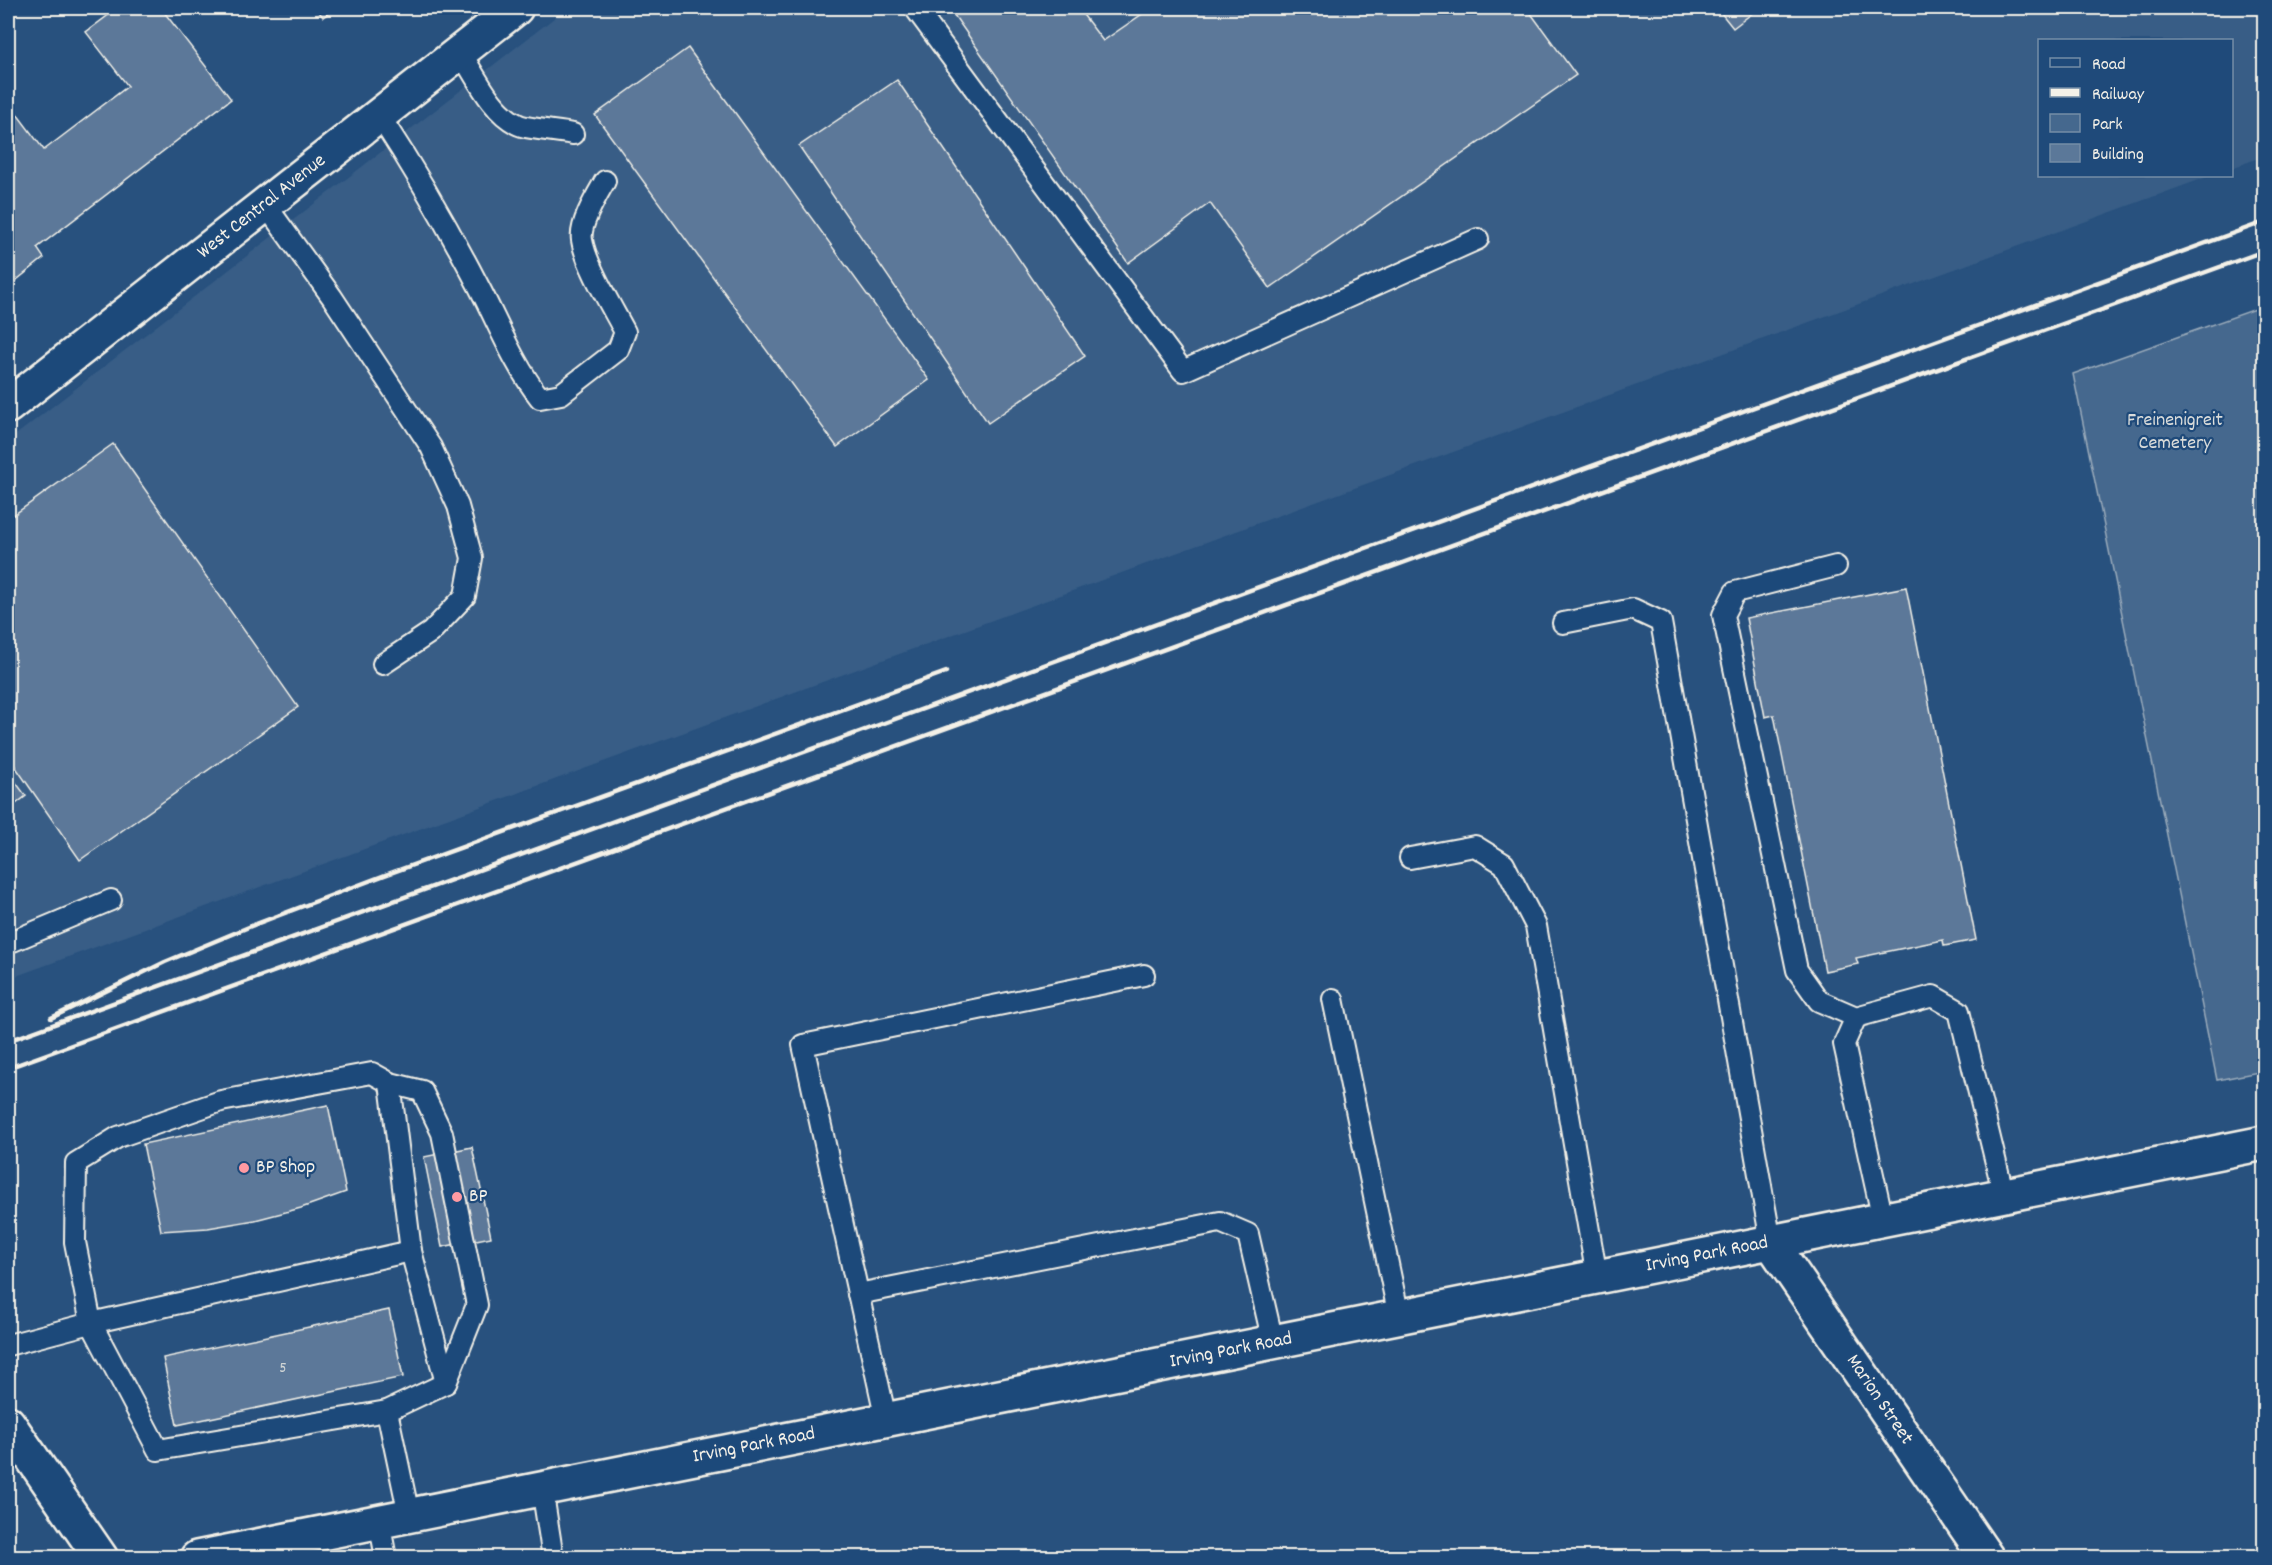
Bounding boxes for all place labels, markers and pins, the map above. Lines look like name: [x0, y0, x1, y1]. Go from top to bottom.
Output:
place label: BP Shop: [256, 1154, 315, 1182]
marker: BP Shop: [237, 1161, 251, 1175]
place label: BP: [469, 1183, 488, 1211]
marker: BP: [450, 1190, 464, 1204]

